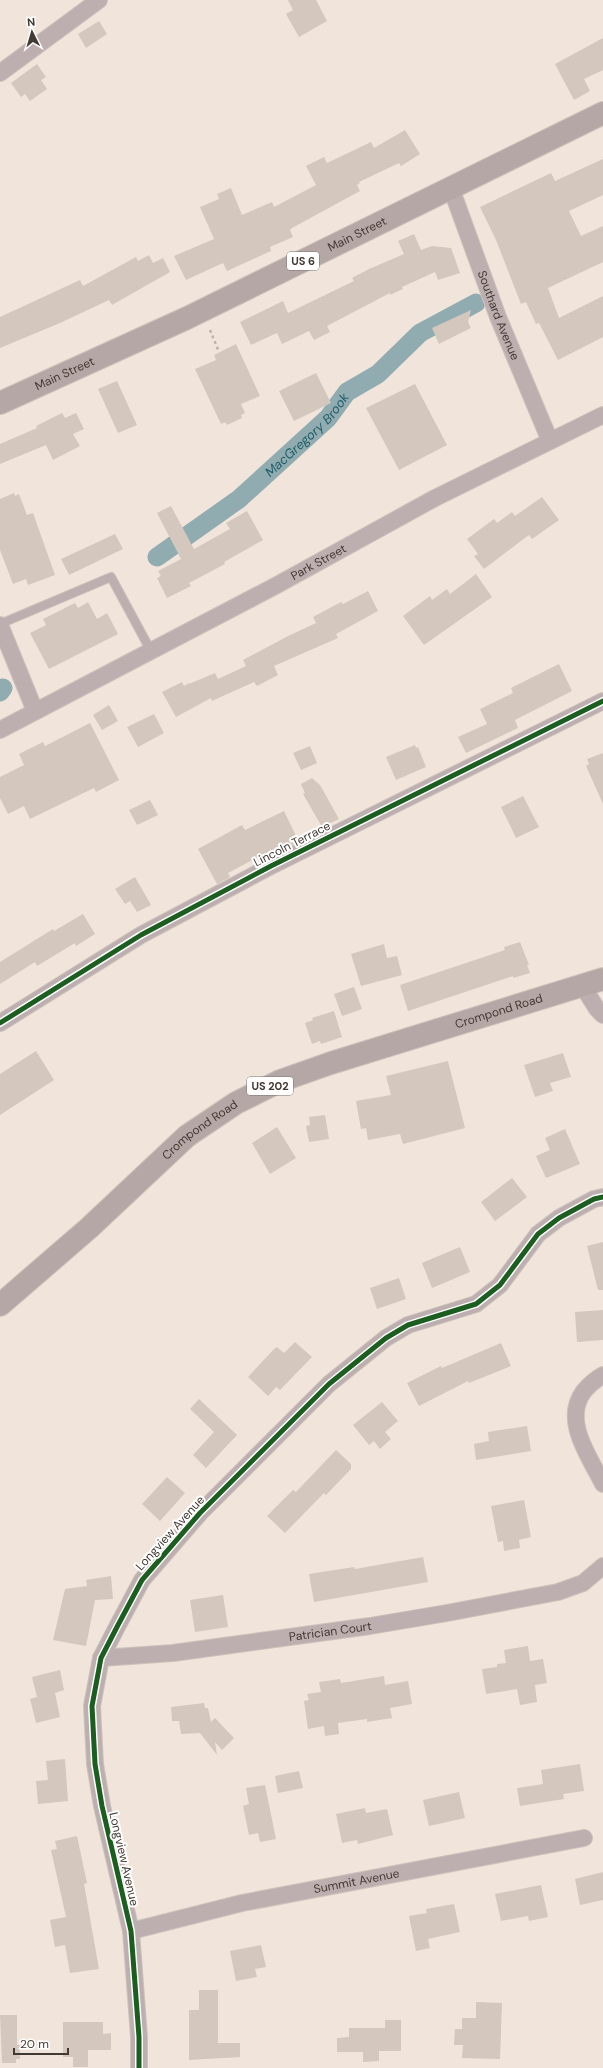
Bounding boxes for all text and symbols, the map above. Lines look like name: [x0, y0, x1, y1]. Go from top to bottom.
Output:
north arrow: [12, 12, 52, 52]
text: N: [27, 15, 36, 29]
street label: Main Street: [325, 213, 389, 255]
road number: US 6: [287, 252, 319, 270]
street label: Southard Avenue: [474, 268, 523, 363]
street label: Main Street: [32, 353, 97, 394]
water label: MacGregory Brook: [261, 389, 352, 480]
street label: Park Street: [288, 540, 349, 584]
street label: Lincoln Terrace: [251, 818, 333, 870]
street label: Crompond Road: [453, 990, 545, 1032]
road number: US 202: [247, 1077, 293, 1095]
street label: Crompond Road: [159, 1096, 241, 1163]
street label: Longview Avenue: [132, 1492, 208, 1574]
street label: Patrician Court: [288, 1618, 373, 1645]
street label: Longview Avenue: [105, 1811, 143, 1908]
street label: Summit Avenue: [312, 1865, 401, 1897]
scale bar: [14, 2030, 68, 2056]
text: 20 m: [20, 2036, 49, 2052]

